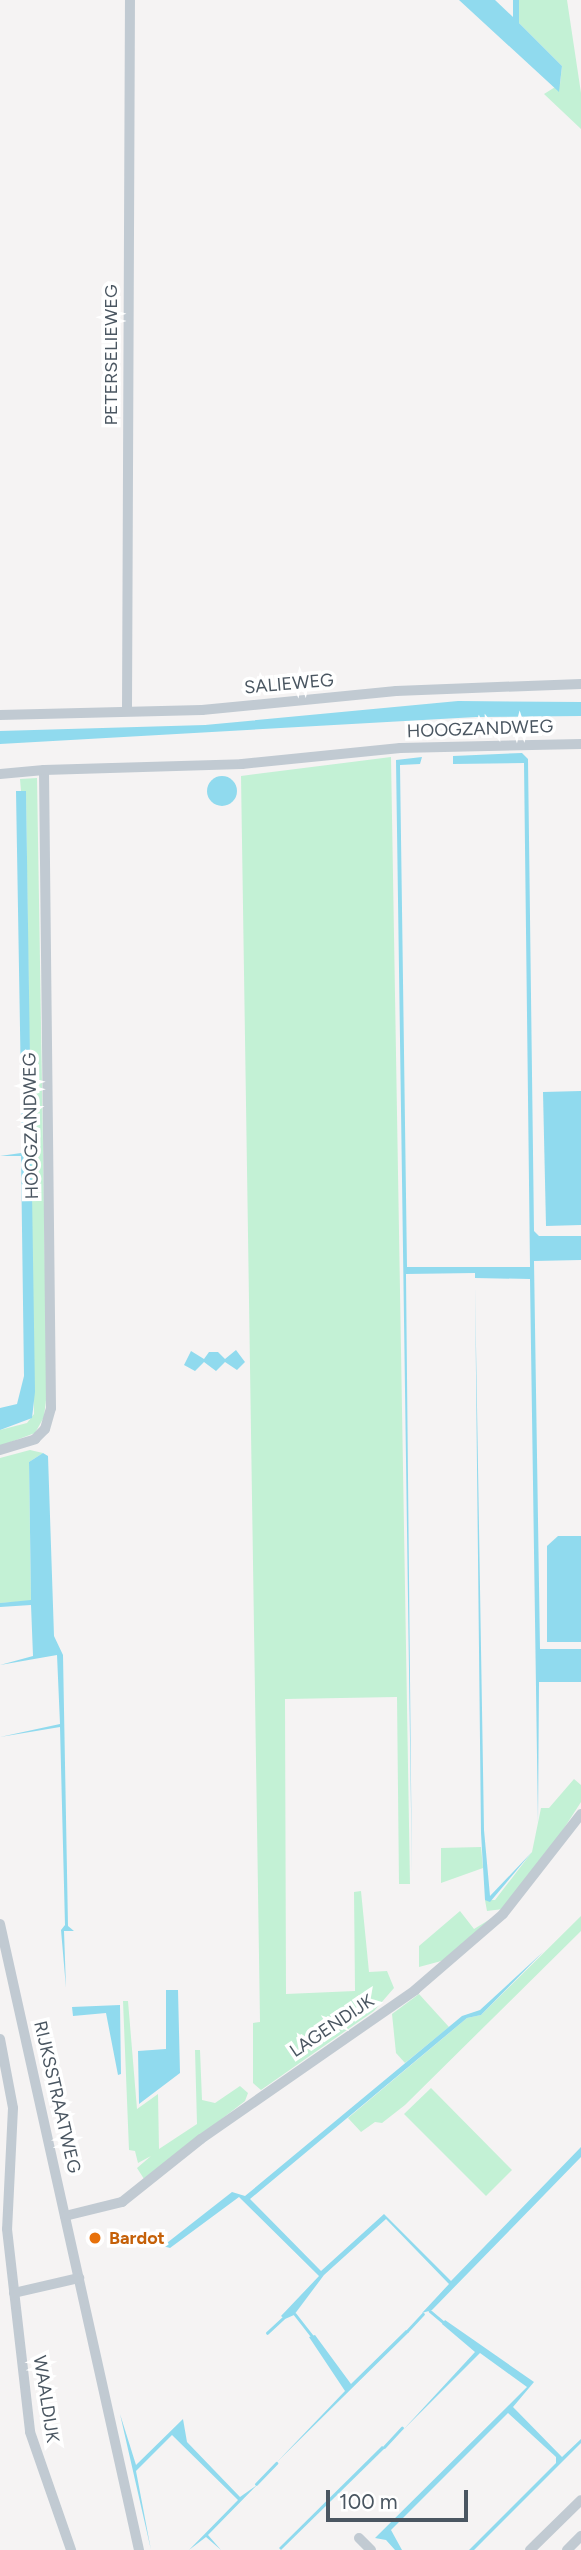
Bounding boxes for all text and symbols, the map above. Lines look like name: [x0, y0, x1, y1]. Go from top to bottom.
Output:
street label: PETERSELIEWEG: [100, 284, 122, 426]
street label: SALIEWEG: [243, 669, 335, 699]
street label: HOOGZANDWEG: [406, 716, 554, 742]
street label: HOOGZANDWEG: [19, 1053, 43, 1199]
street label: LAGENDIJK: [286, 1990, 378, 2062]
street label: RIJKSSTRAATWEG: [29, 2019, 85, 2175]
place label: Bardot: [109, 2227, 165, 2249]
marker: Bardot: [87, 2230, 103, 2246]
street label: WAALDIJK: [28, 2354, 64, 2444]
scale bar: [329, 2476, 471, 2520]
text: 100 m: [339, 2489, 398, 2514]

